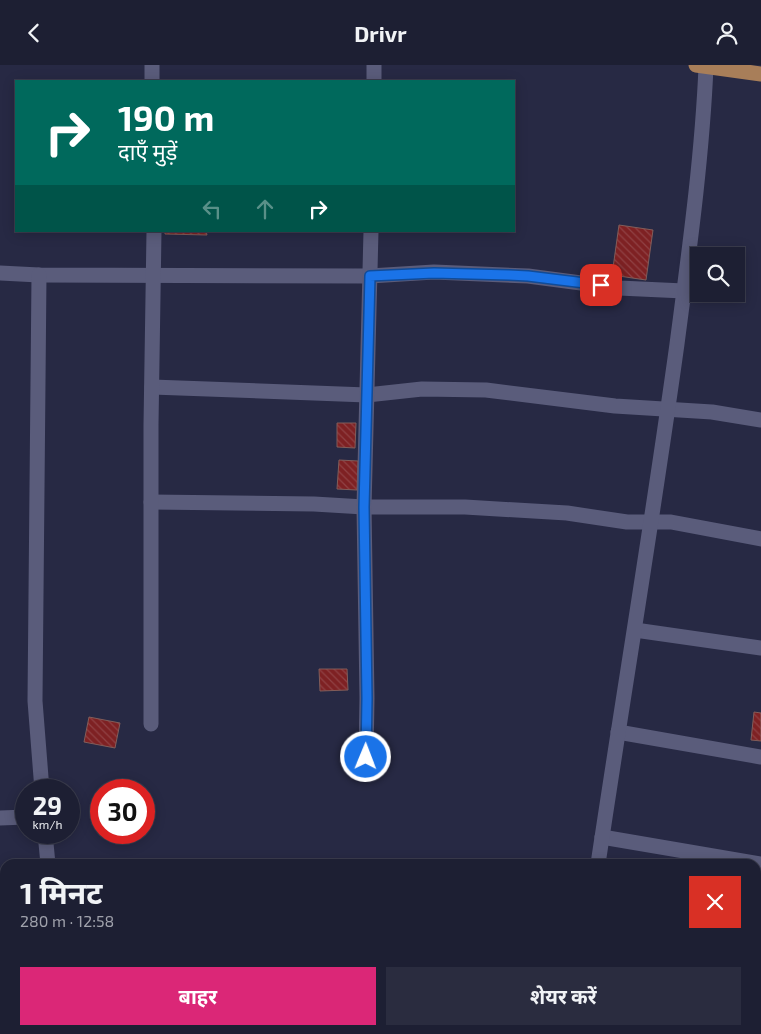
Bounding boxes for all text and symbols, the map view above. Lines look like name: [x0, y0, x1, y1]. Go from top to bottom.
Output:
icon: back: [20, 19, 48, 47]
icon: person: [713, 19, 741, 47]
text: Drivr: [354, 20, 407, 46]
text: 190 m: [118, 96, 214, 138]
icon: right: [35, 100, 100, 165]
text: दाएँ मुड़ें: [118, 138, 177, 164]
icon: left: [198, 195, 226, 223]
icon: ahead: [251, 195, 279, 223]
icon: right: [304, 195, 332, 223]
map controls: [690, 247, 745, 302]
button: search: [690, 247, 745, 302]
pin: [580, 264, 622, 306]
icon: arrive: [587, 271, 615, 299]
position arrow: [339, 730, 391, 782]
speed limit sign: 30: [90, 779, 155, 844]
text: 29: [33, 790, 62, 820]
text: km/h: [33, 817, 62, 831]
text: 1 मिनट: [20, 874, 102, 910]
button: close: [689, 876, 741, 928]
text: 280 m · 12:58: [20, 911, 114, 930]
button: बाहर: [20, 967, 376, 1025]
button: शेयर करें: [386, 967, 741, 1025]

